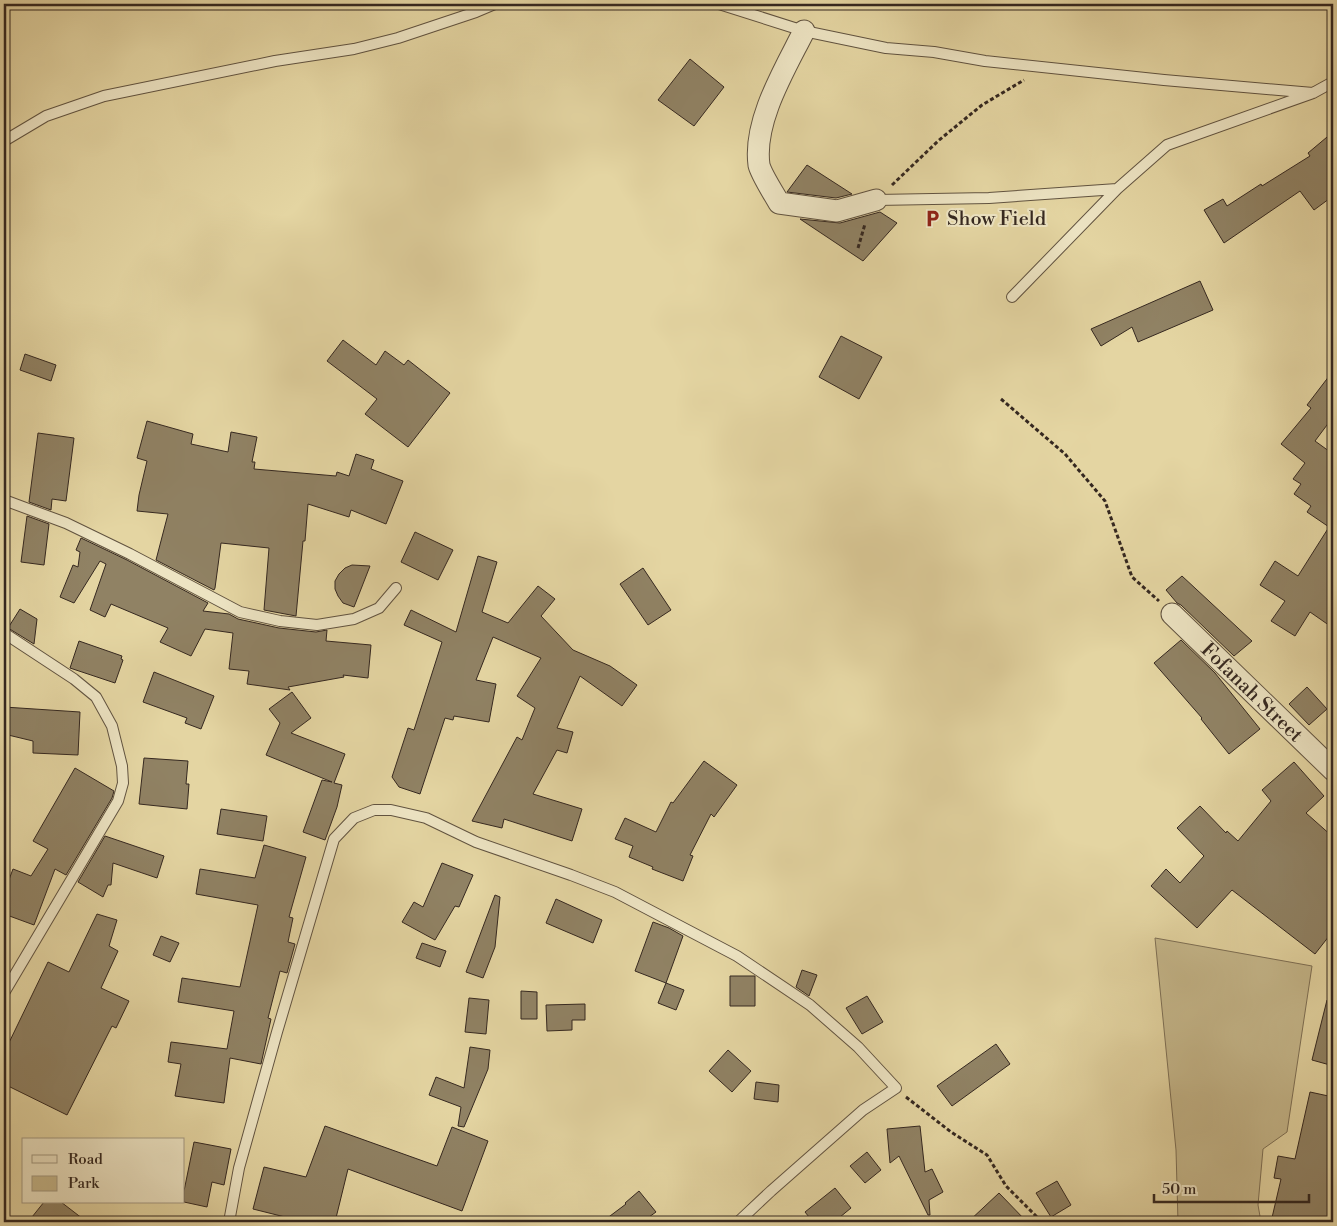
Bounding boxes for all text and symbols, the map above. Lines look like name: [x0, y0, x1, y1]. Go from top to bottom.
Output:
place label: Show Field: [947, 207, 1047, 232]
parking icon: Show Field: [923, 208, 943, 228]
street label: Fofanah Street: [1195, 638, 1308, 748]
legend: [22, 1138, 185, 1204]
text: Road: [68, 1150, 103, 1169]
scale bar: [1154, 1171, 1310, 1203]
text: Park: [68, 1174, 100, 1193]
text: 50 m: [1162, 1180, 1196, 1199]

